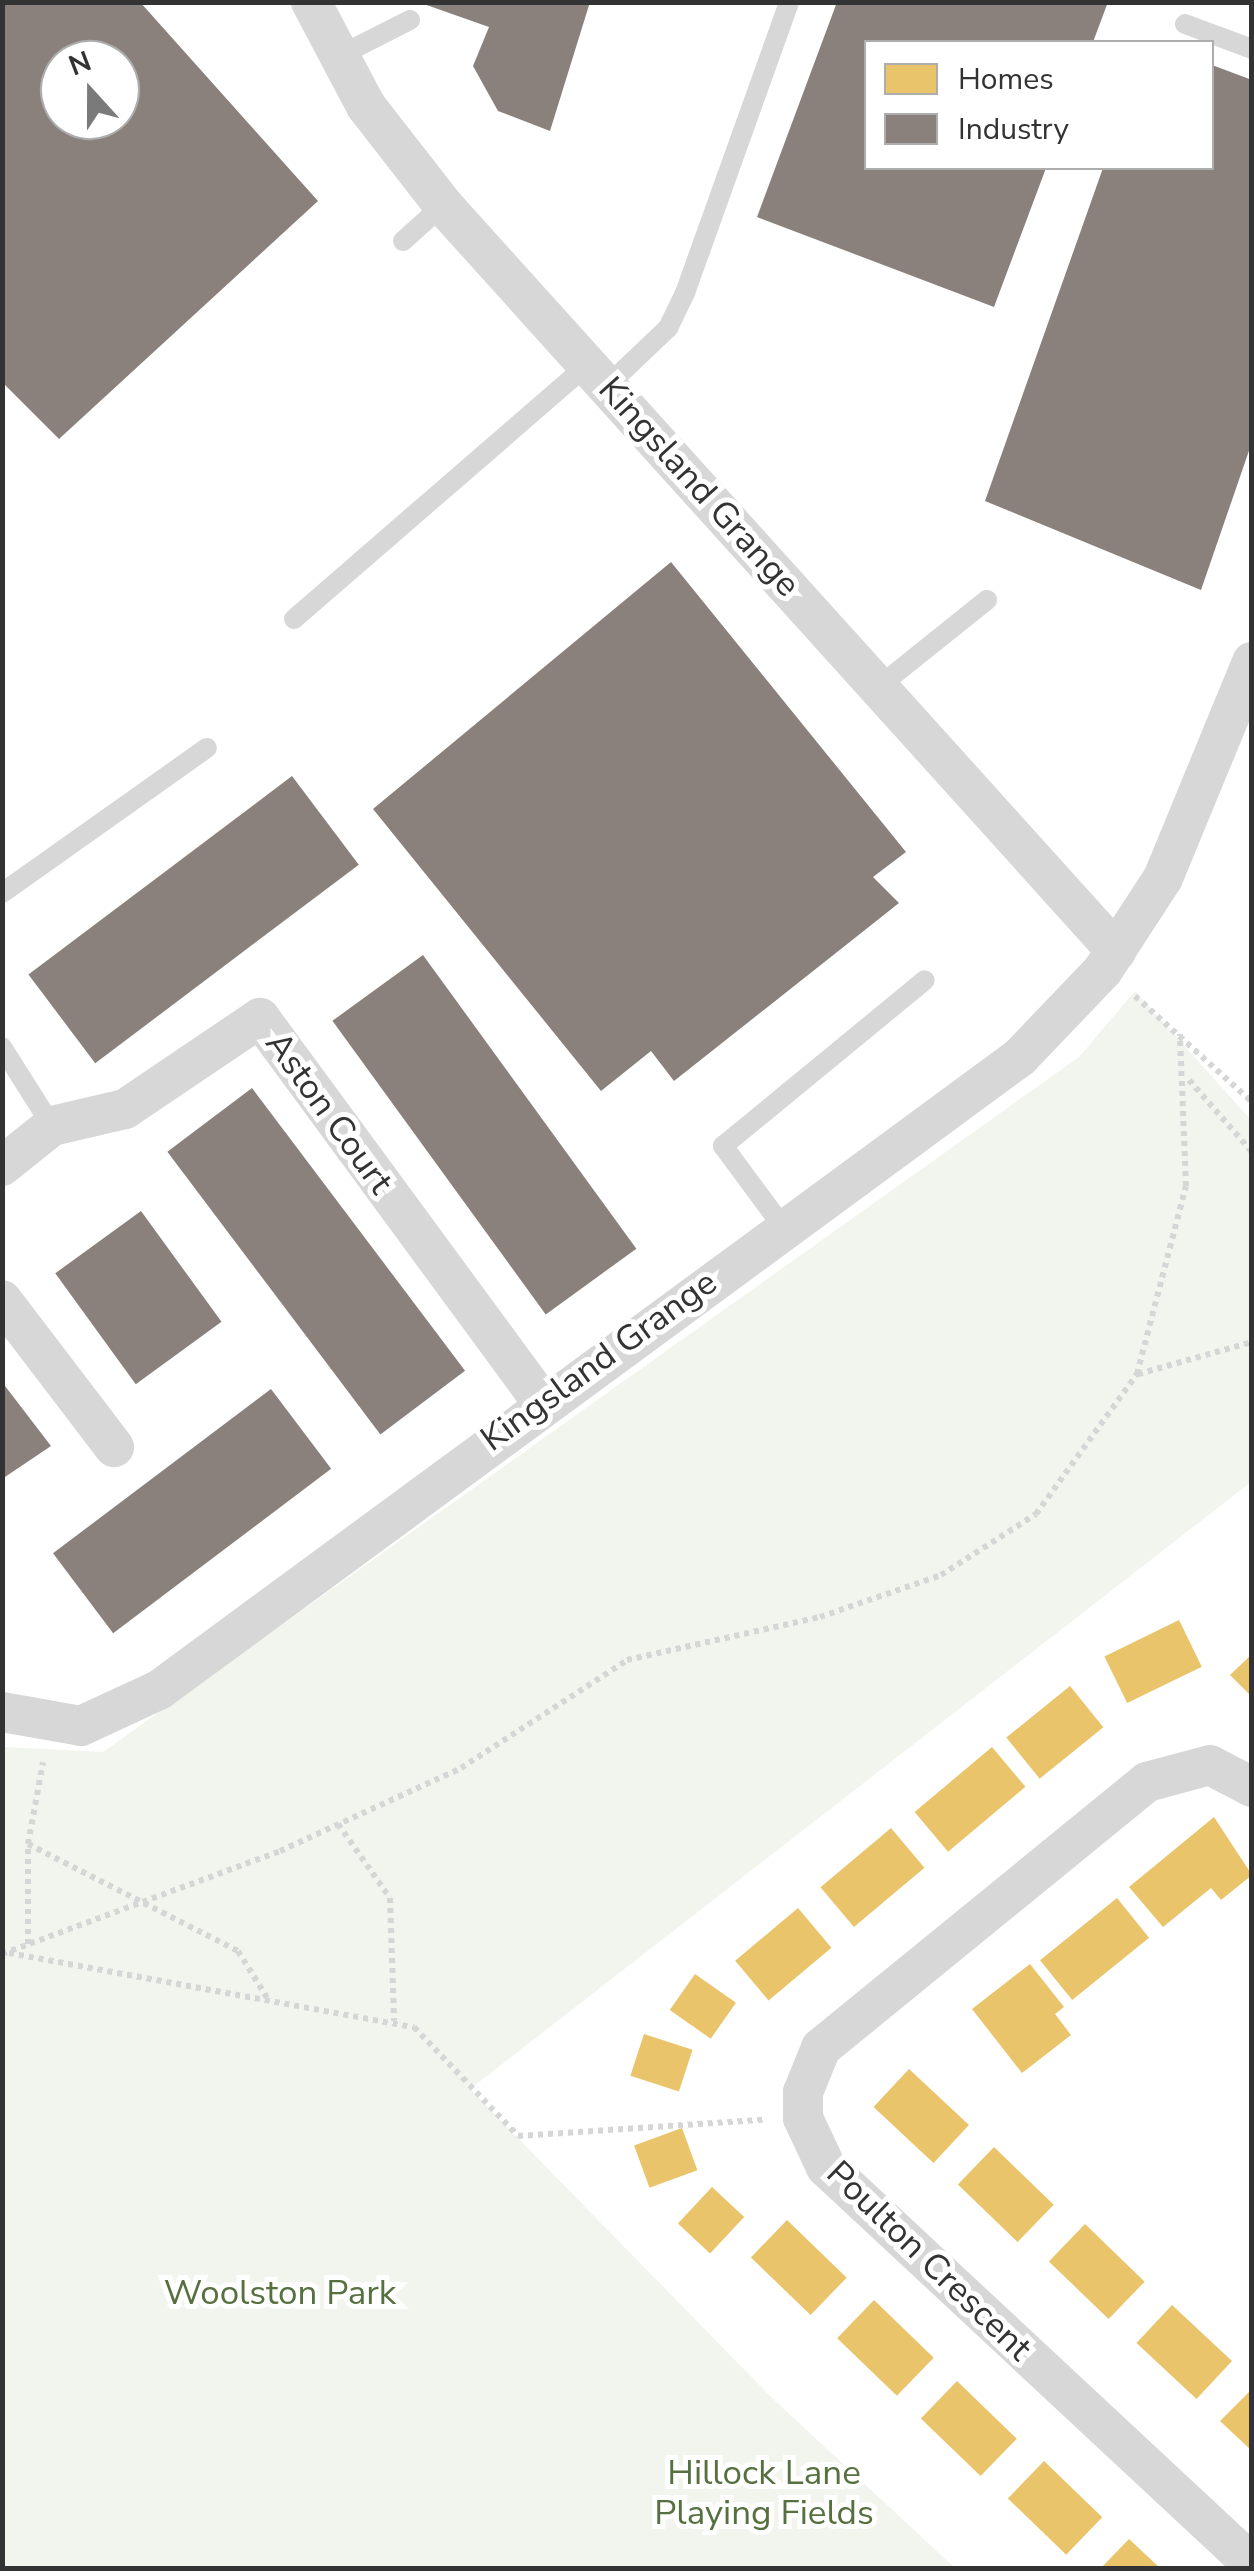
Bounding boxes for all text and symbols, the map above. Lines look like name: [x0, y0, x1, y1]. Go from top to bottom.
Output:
north arrow: [40, 40, 140, 140]
legend: [864, 40, 1214, 170]
text: N: [63, 42, 97, 85]
text: Homes: [958, 59, 1054, 100]
text: Industry: [958, 109, 1069, 150]
street label: Kingsland Grange: [589, 369, 809, 605]
street label: Aston Court: [256, 1024, 402, 1202]
street label: Kingsland Grange: [473, 1262, 725, 1460]
street label: Poulton Crescent: [818, 2153, 1040, 2369]
park label: Woolston Park: [164, 2272, 396, 2314]
park label: Hillock Lane Playing Fields: [654, 2452, 874, 2534]

